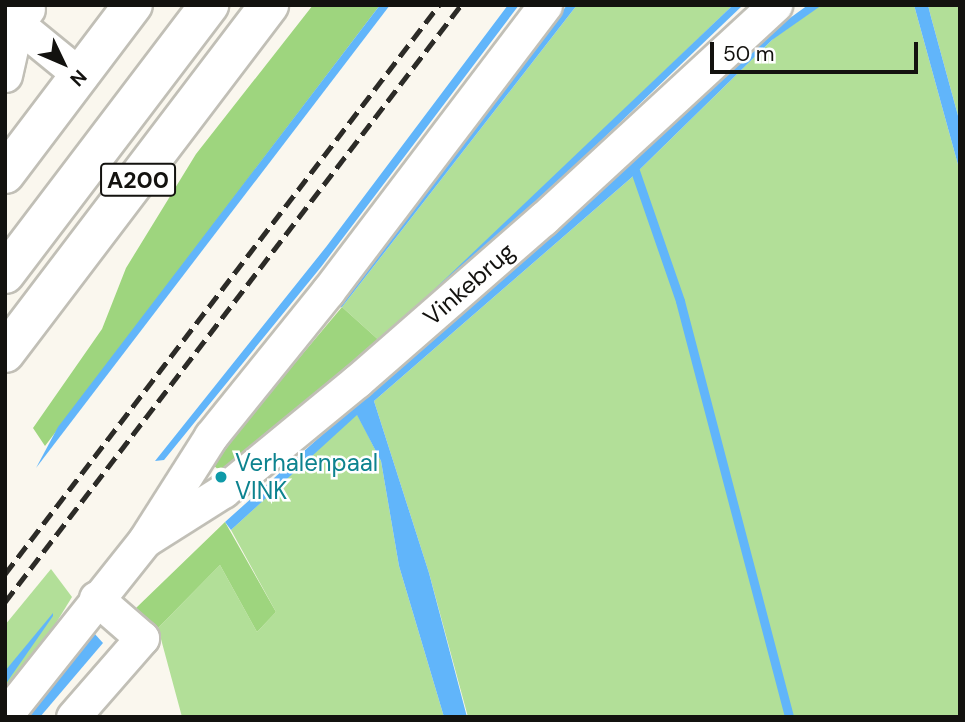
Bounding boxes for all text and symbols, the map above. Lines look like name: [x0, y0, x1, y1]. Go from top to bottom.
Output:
north arrow: [28, 28, 98, 98]
scale bar: [713, 28, 921, 72]
text: 50 m: [723, 40, 774, 68]
text: N: [65, 64, 92, 92]
road number: A200: [100, 160, 176, 200]
street label: Vinkebrug: [417, 237, 521, 331]
place label: Verhalenpaal VINK: [235, 449, 378, 505]
marker: Verhalenpaal VINK: [213, 469, 229, 485]

